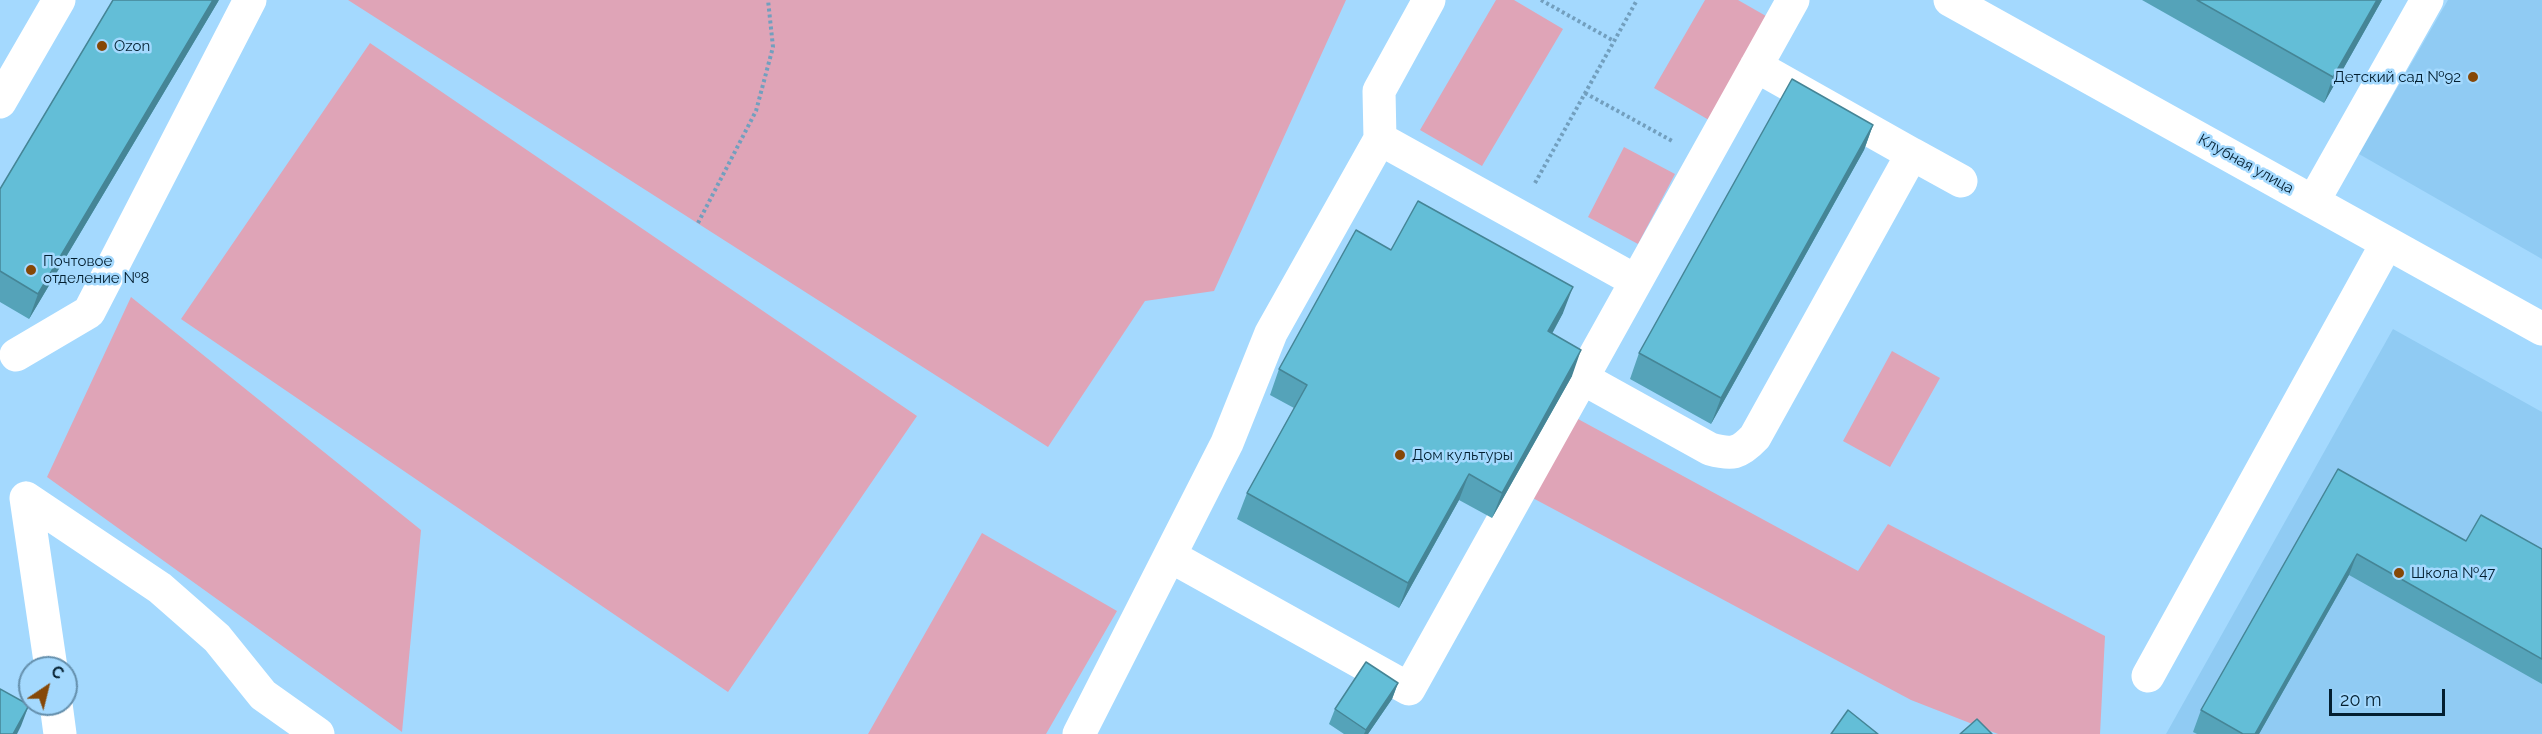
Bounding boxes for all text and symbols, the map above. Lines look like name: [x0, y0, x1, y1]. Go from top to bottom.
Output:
place label: Ozon: [114, 37, 150, 55]
marker: Ozon: [95, 39, 109, 53]
place label: Детский сад №92: [2333, 68, 2461, 86]
marker: Детский сад №92: [2466, 70, 2480, 84]
street label: Клубная улица: [2195, 130, 2297, 198]
place label: Почтовое отделение №8: [43, 252, 149, 287]
marker: Почтовое отделение №8: [24, 263, 38, 277]
place label: Дом культуры: [1412, 446, 1513, 464]
marker: Дом культуры: [1393, 448, 1407, 462]
place label: Школа №47: [2411, 564, 2495, 582]
marker: Школа №47: [2392, 566, 2406, 580]
north arrow: [18, 656, 78, 716]
text: С: [48, 662, 67, 683]
scale bar: [2332, 677, 2448, 715]
text: 20 m: [2340, 689, 2382, 710]

